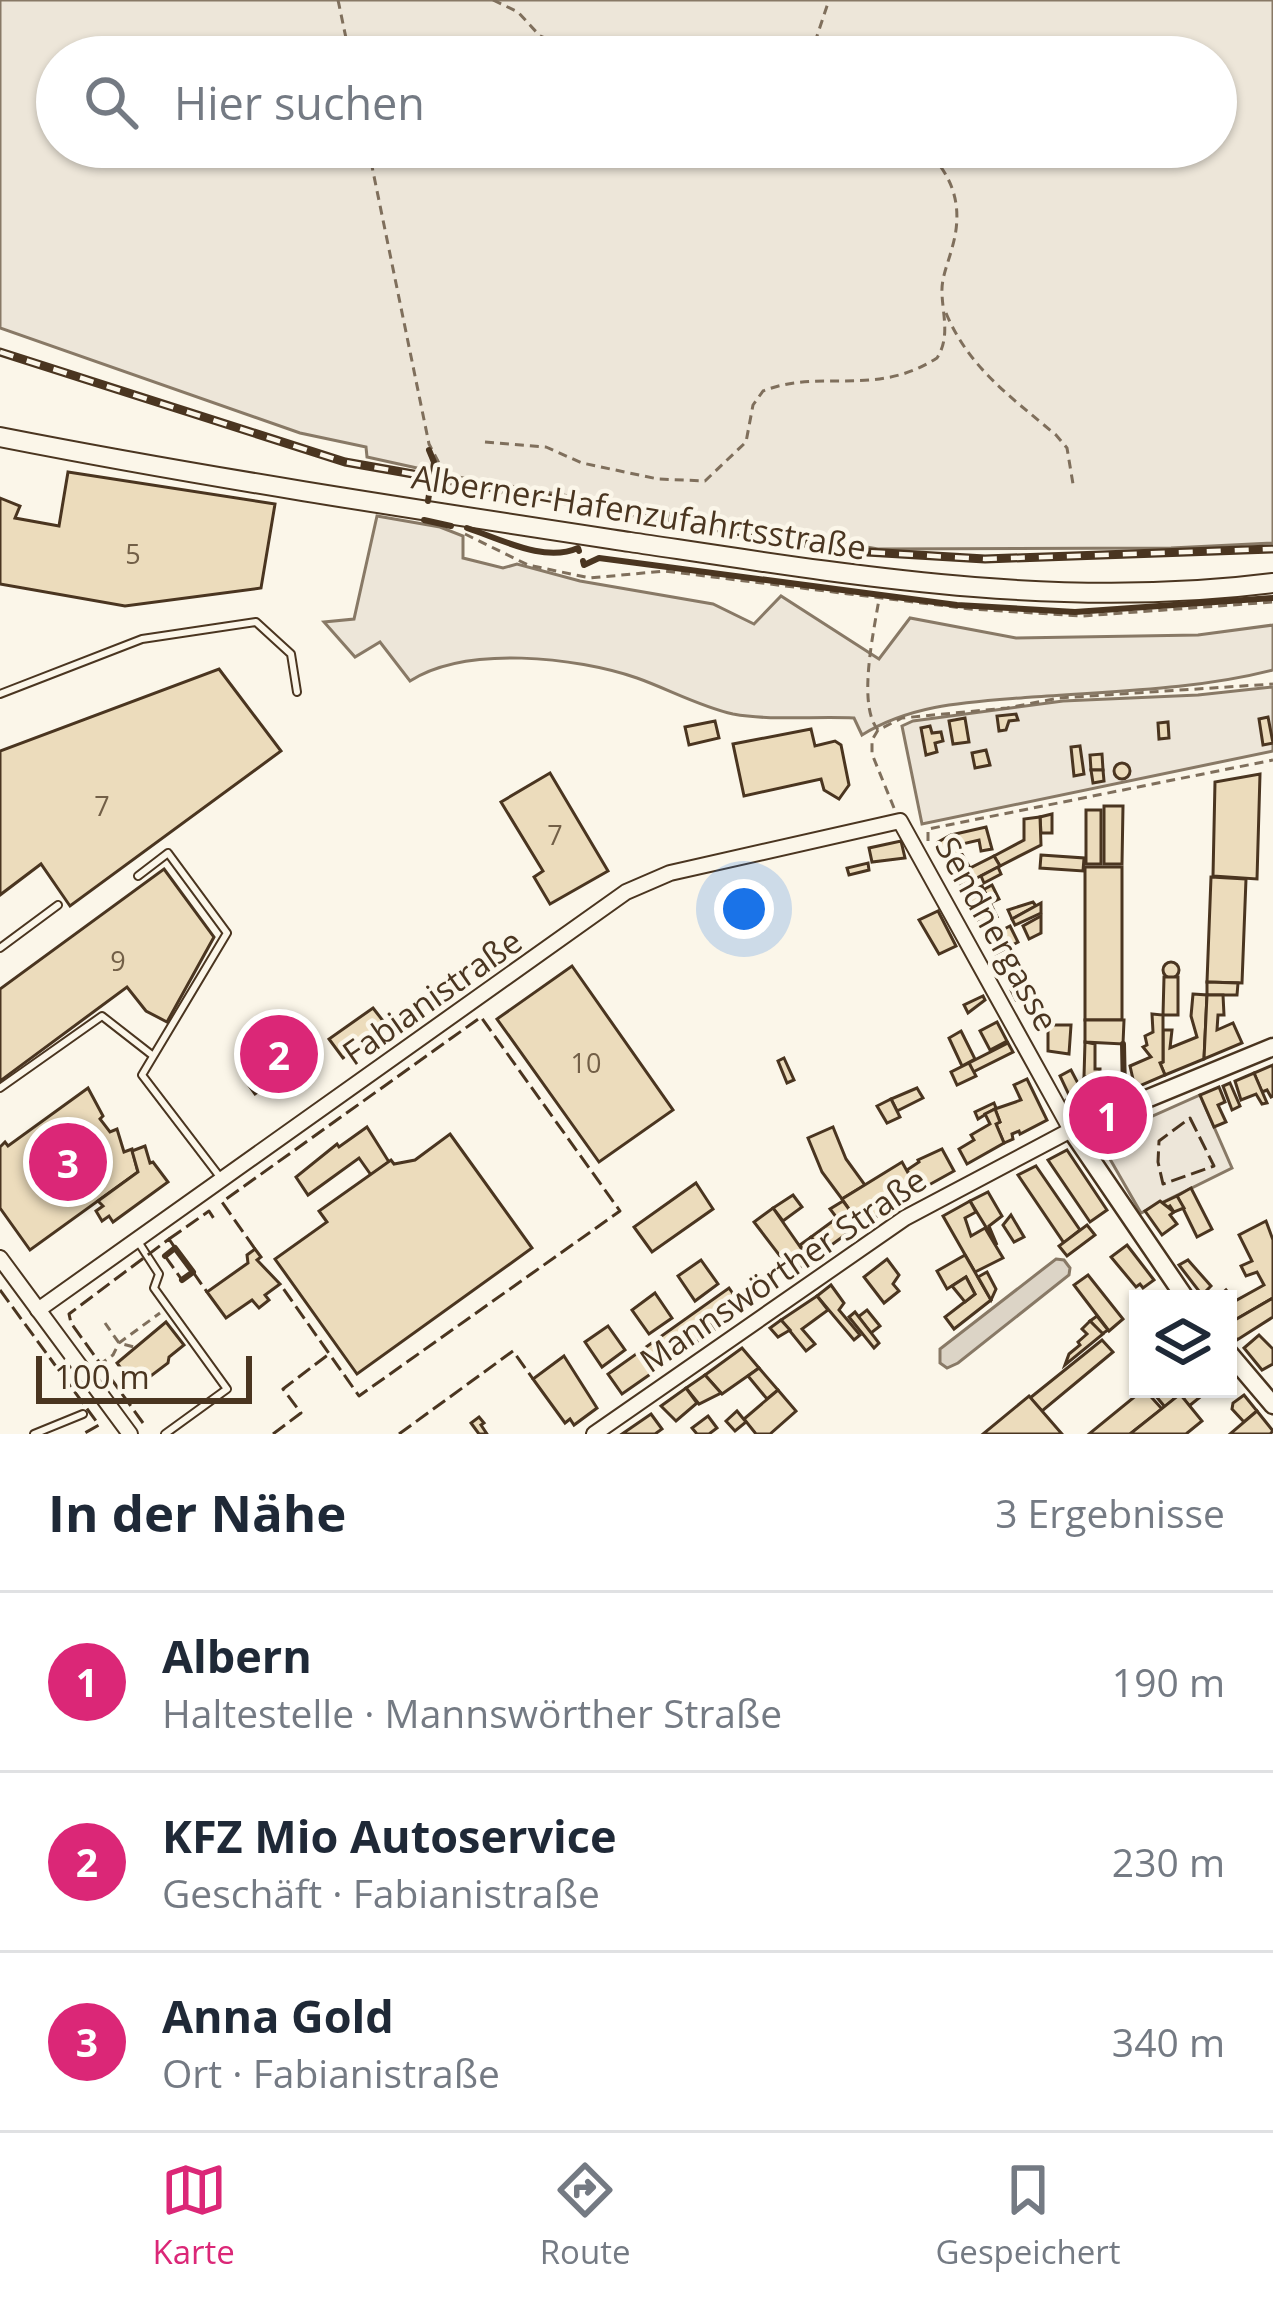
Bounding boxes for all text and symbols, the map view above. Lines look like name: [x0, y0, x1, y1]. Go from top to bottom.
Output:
search box: [36, 36, 1237, 168]
icon: search: [78, 69, 144, 135]
text: Hier suchen: [174, 72, 425, 133]
street label: Alberner Hafenzufahrtsstraße: [409, 453, 870, 570]
house number: 5: [125, 535, 141, 572]
house number: 7: [94, 787, 110, 824]
house number: 7: [547, 816, 563, 853]
street label: Sendnergasse: [926, 829, 1069, 1039]
your location: [714, 879, 774, 939]
street label: Fabianistraße: [333, 918, 530, 1075]
house number: 9: [110, 942, 126, 979]
pin: 2: [240, 1009, 318, 1099]
house number: 10: [571, 1044, 601, 1081]
pin: 1: [1069, 1070, 1147, 1160]
pin: 3: [29, 1117, 107, 1207]
street label: Mannswörther Straße: [631, 1157, 935, 1382]
map controls: [1129, 1290, 1237, 1398]
button: layers: [1129, 1290, 1237, 1398]
scale bar: [36, 1350, 252, 1403]
text: 100 m: [54, 1354, 150, 1399]
text: In der Nähe: [48, 1477, 346, 1547]
text: 3 Ergebnisse: [995, 1486, 1225, 1539]
text: Albern: [162, 1625, 312, 1686]
text: 1: [76, 1655, 98, 1708]
text: 190 m: [1112, 1655, 1225, 1708]
text: Haltestelle · Mannswörther Straße: [162, 1686, 782, 1739]
text: KFZ Mio Autoservice: [162, 1805, 617, 1866]
text: 2: [76, 1835, 98, 1888]
text: 230 m: [1112, 1835, 1225, 1888]
text: Geschäft · Fabianistraße: [162, 1866, 600, 1919]
text: Anna Gold: [162, 1985, 394, 2046]
text: 3: [76, 2015, 98, 2068]
text: 340 m: [1112, 2015, 1225, 2068]
text: Ort · Fabianistraße: [162, 2046, 500, 2099]
tab: Karte: [152, 2157, 235, 2274]
tab: Route: [540, 2157, 630, 2274]
tab: Gespeichert: [935, 2157, 1121, 2274]

